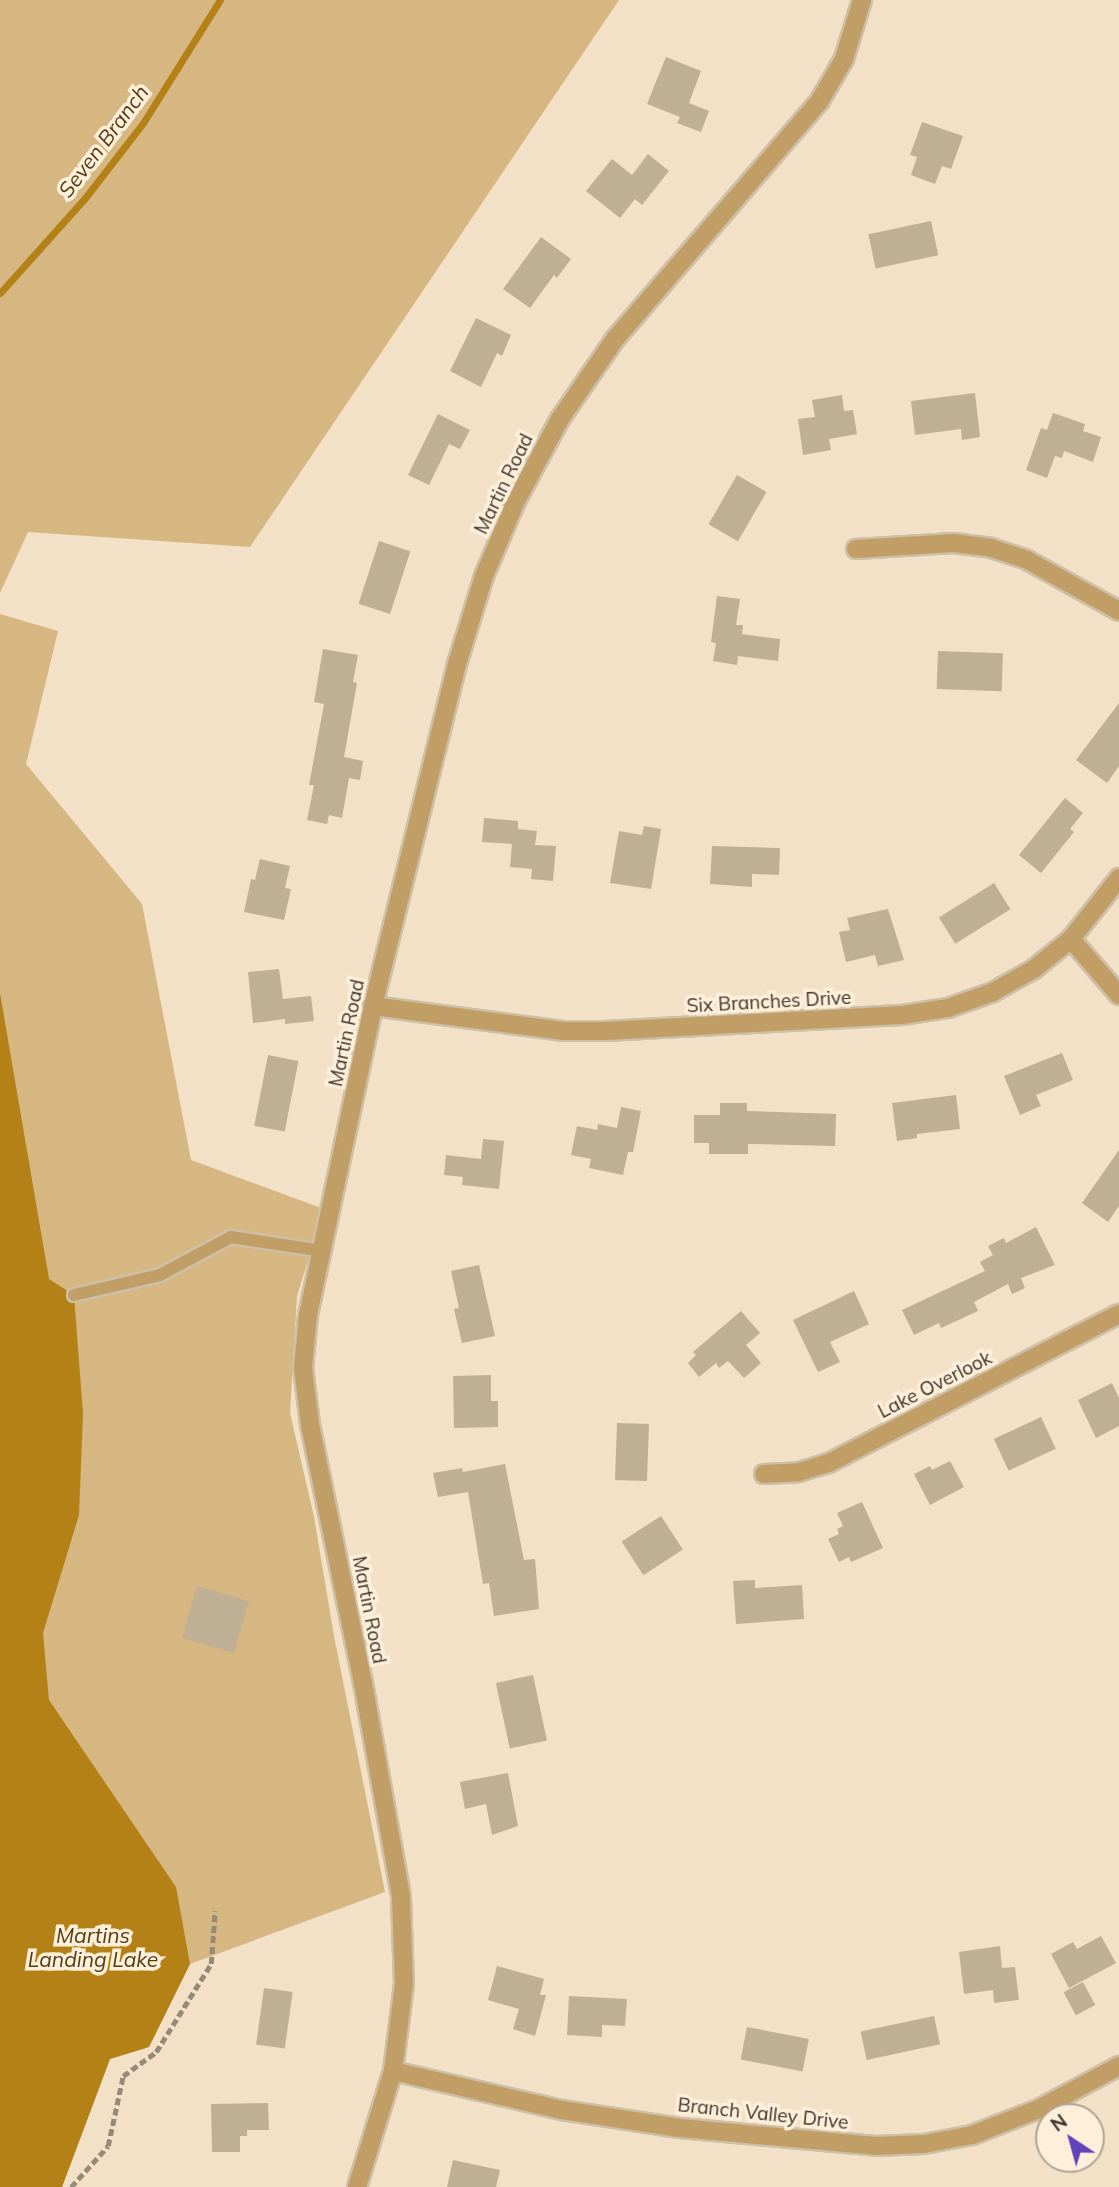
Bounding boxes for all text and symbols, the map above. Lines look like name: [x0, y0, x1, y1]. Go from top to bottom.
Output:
water label: Seven Branch: [53, 80, 153, 202]
street label: Martin Road: [470, 430, 538, 538]
street label: Martin Road: [325, 977, 369, 1089]
street label: Six Branches Drive: [686, 986, 852, 1018]
street label: Lake Overlook: [874, 1347, 996, 1423]
street label: Martin Road: [347, 1554, 391, 1666]
water label: Martins Landing Lake: [28, 1922, 158, 1972]
street label: Branch Valley Drive: [677, 2094, 849, 2134]
north arrow: [1035, 2103, 1105, 2173]
text: N: [1046, 2109, 1072, 2137]

